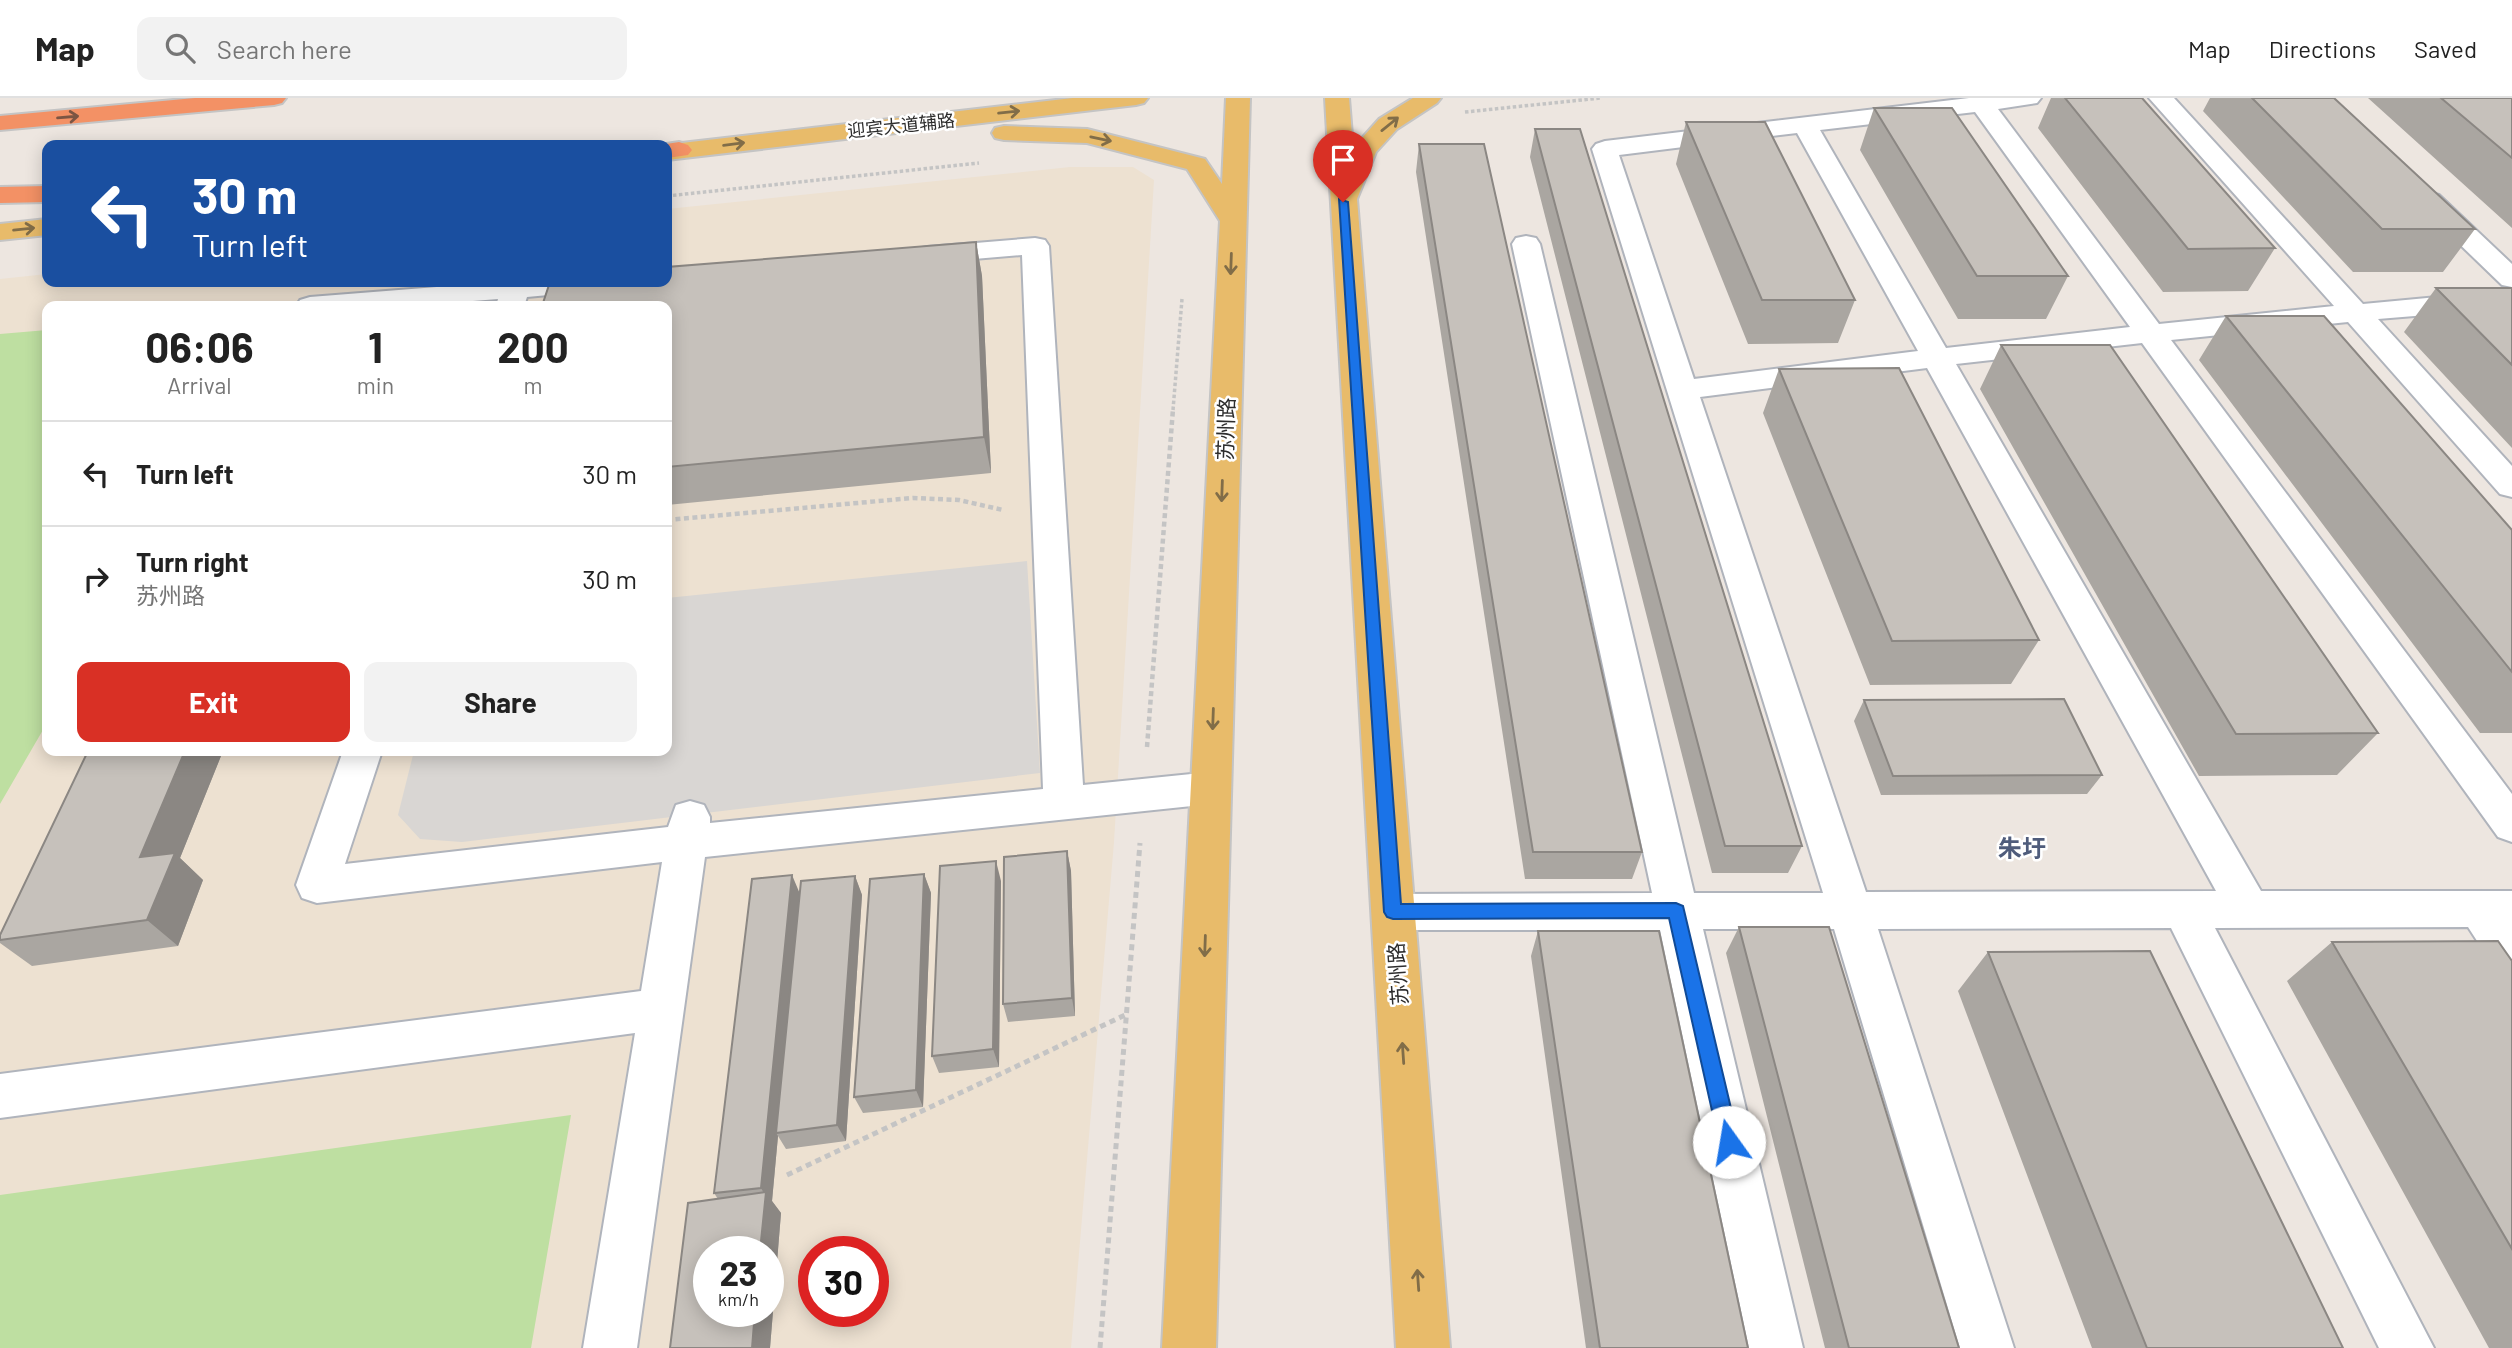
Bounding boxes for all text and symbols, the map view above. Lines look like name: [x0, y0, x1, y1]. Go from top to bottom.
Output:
search box: [137, 17, 627, 80]
text: Map: [35, 28, 95, 68]
icon: search: [161, 29, 199, 67]
text: Search here: [217, 33, 352, 64]
text: Map: [2188, 34, 2231, 63]
text: Directions: [2269, 34, 2376, 63]
text: Saved: [2414, 34, 2477, 63]
one-way arrow: [997, 106, 1020, 119]
street label: 迎宾大道辅路: [846, 108, 956, 142]
one-way arrow: [56, 110, 79, 123]
one-way arrow: [1381, 117, 1399, 132]
pin: [1313, 130, 1373, 202]
one-way arrow: [1089, 133, 1112, 147]
one-way arrow: [723, 137, 745, 150]
icon: arrive: [1324, 141, 1362, 179]
text: 30 m: [192, 165, 297, 224]
icon: left: [77, 168, 168, 259]
one-way arrow: [12, 222, 34, 235]
text: Turn left: [192, 225, 309, 263]
one-way arrow: [1225, 252, 1238, 275]
text: 06:06: [145, 321, 254, 371]
text: 1: [368, 321, 383, 371]
text: 200: [497, 321, 569, 371]
text: Arrival: [167, 371, 232, 399]
text: min: [357, 371, 394, 399]
text: m: [524, 371, 543, 399]
street label: 苏州路: [1211, 397, 1239, 461]
icon: left: [77, 455, 115, 493]
text: Turn left: [136, 458, 234, 489]
text: 30 m: [582, 458, 637, 489]
one-way arrow: [1216, 480, 1229, 503]
text: Turn right: [136, 546, 249, 577]
icon: right: [77, 560, 115, 598]
text: 30 m: [582, 563, 637, 594]
text: 苏州路: [136, 581, 205, 609]
button: Exit: [77, 662, 350, 742]
button: Share: [364, 662, 637, 742]
one-way arrow: [1207, 707, 1220, 730]
district label: 朱圩: [1998, 833, 2046, 862]
one-way arrow: [1198, 934, 1211, 957]
street label: 苏州路: [1382, 942, 1412, 1006]
one-way arrow: [1396, 1042, 1409, 1065]
position arrow: [1692, 1105, 1766, 1179]
speed limit sign: 30: [798, 1236, 889, 1327]
text: 23: [719, 1251, 758, 1293]
one-way arrow: [1412, 1269, 1425, 1292]
text: km/h: [718, 1288, 759, 1310]

